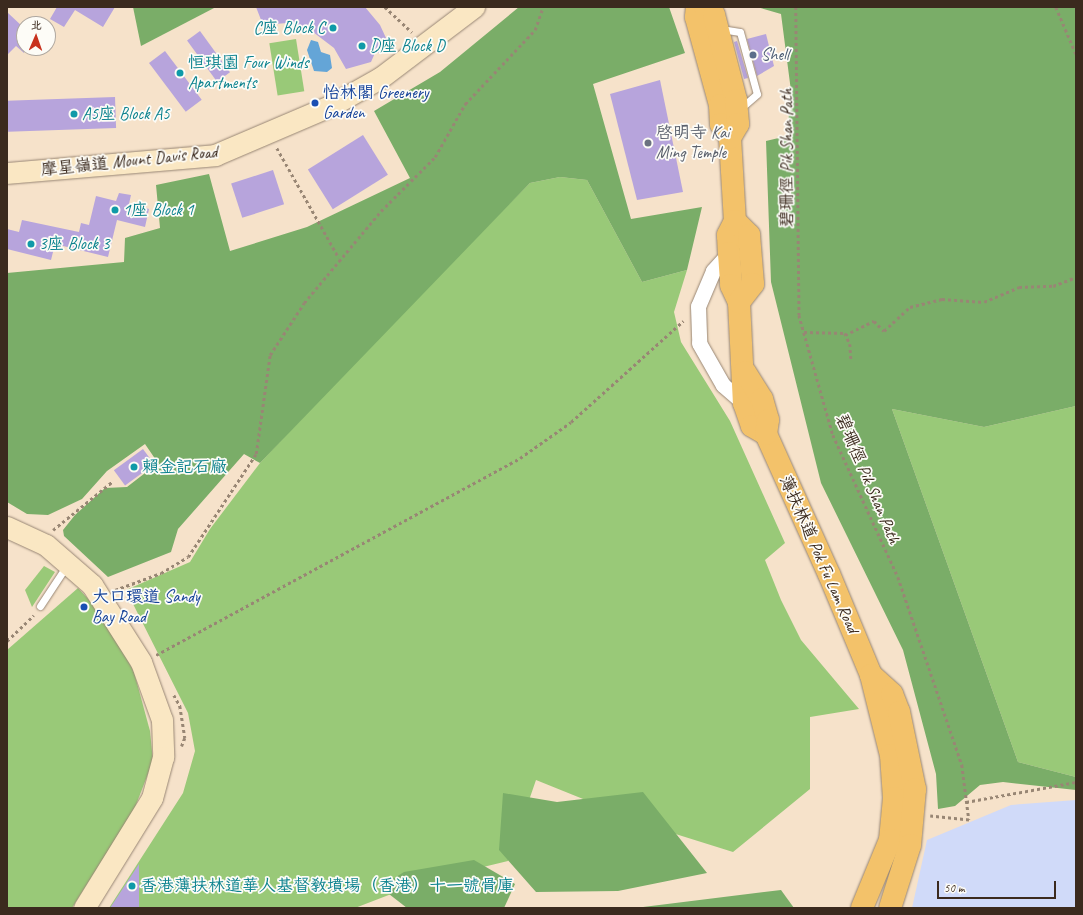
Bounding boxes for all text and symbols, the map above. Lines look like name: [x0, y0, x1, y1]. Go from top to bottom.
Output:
north arrow: [16, 16, 56, 56]
text: 北: [31, 18, 42, 32]
place label: C座 Block C: [254, 18, 325, 38]
marker: C座 Block C: [328, 23, 338, 33]
place label: D座 Block D: [370, 36, 445, 56]
marker: D座 Block D: [357, 41, 367, 51]
place label: Shell: [761, 45, 789, 65]
marker: Shell: [748, 50, 758, 60]
place label: 恒琪園 Four Winds Apartments: [188, 53, 309, 93]
marker: 恒琪園 Four Winds Apartments: [175, 68, 185, 78]
place label: 怡林閣 Greenery Garden: [323, 83, 429, 123]
street label: 碧珊徑 Pik Shan Path: [777, 88, 797, 228]
marker: 怡林閣 Greenery Garden: [310, 98, 320, 108]
place label: A5座 Block A5: [82, 104, 170, 124]
marker: A5座 Block A5: [69, 109, 79, 119]
place label: 啓明寺 Kai Ming Temple: [656, 123, 730, 163]
marker: 啓明寺 Kai Ming Temple: [643, 138, 653, 148]
street label: 摩星嶺道 Mount Davis Road: [39, 142, 219, 180]
place label: 1座 Block 1: [123, 200, 194, 220]
marker: 1座 Block 1: [110, 205, 120, 215]
place label: 3座 Block 3: [39, 234, 110, 254]
marker: 3座 Block 3: [26, 239, 36, 249]
street label: 碧珊徑 Pik Shan Path: [831, 410, 905, 548]
place label: 賴金記石廠: [142, 457, 227, 477]
marker: 賴金記石廠: [129, 462, 139, 472]
street label: 薄扶林道 Pok Fu Lam Road: [775, 472, 863, 636]
place label: 大口環道 Sandy Bay Road: [92, 587, 200, 627]
marker: 大口環道 Sandy Bay Road: [79, 602, 89, 612]
scale bar: [939, 873, 1058, 899]
place label: 香港薄扶林道華人基督教墳場（香港）十一號骨庫: [140, 876, 514, 896]
text: 50 m: [944, 880, 964, 896]
marker: 香港薄扶林道華人基督教墳場（香港）十一號骨庫: [127, 881, 137, 891]

